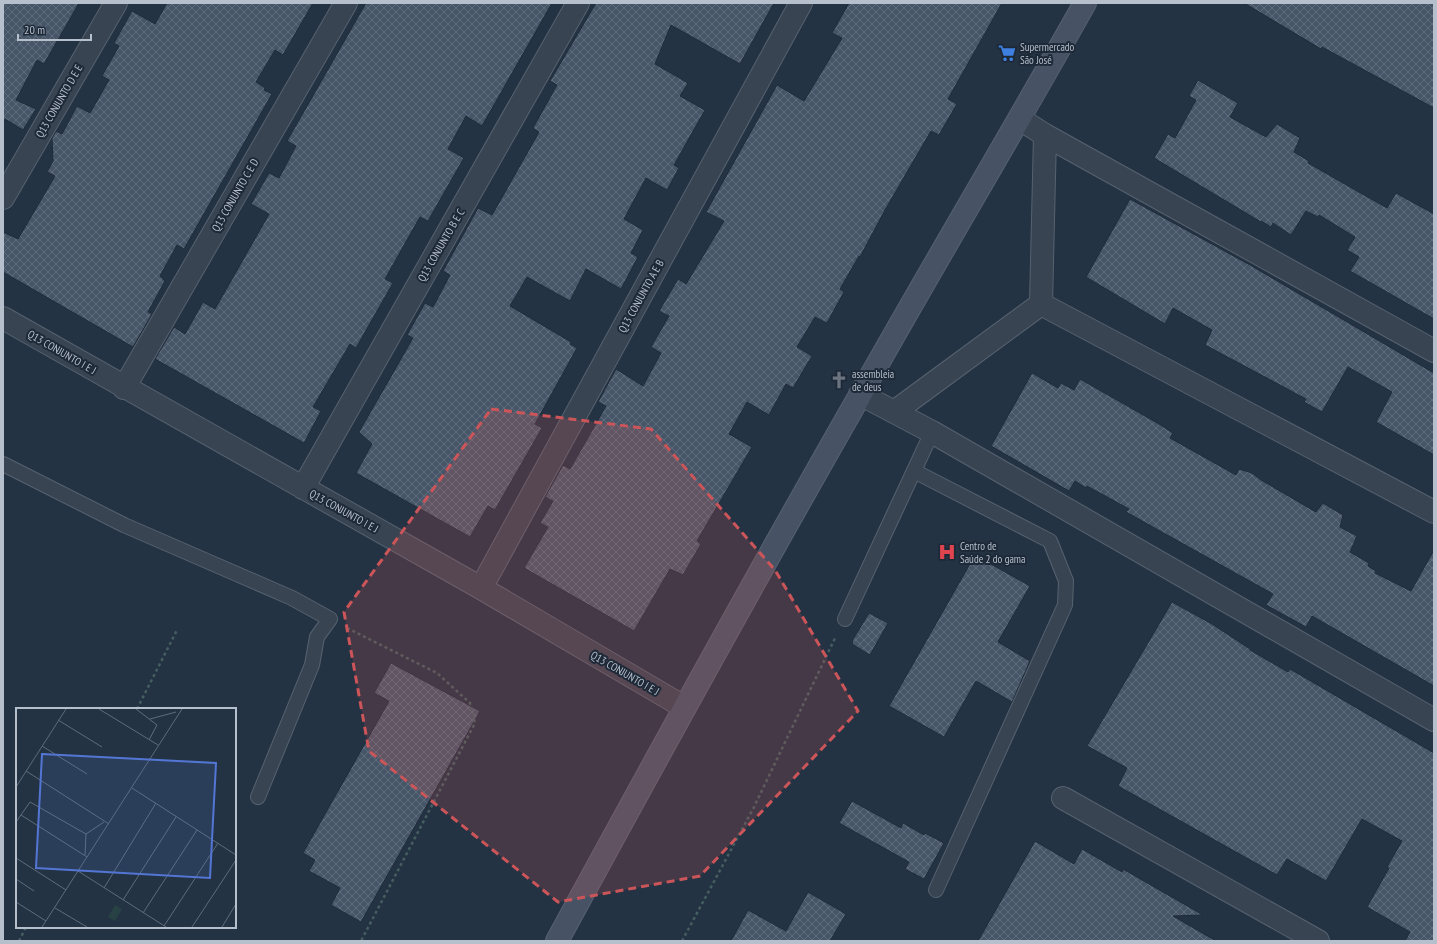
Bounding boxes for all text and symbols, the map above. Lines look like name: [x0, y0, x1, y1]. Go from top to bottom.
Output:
scale bar: [18, 16, 91, 42]
text: 20 m: [24, 22, 45, 37]
place label: Supermercado São José: [1020, 40, 1075, 67]
supermarket icon: Supermercado São José: [997, 43, 1017, 63]
street label: Q13 CONJUNTO D E E: [32, 62, 86, 140]
street label: Q13 CONJUNTO C E D: [208, 156, 262, 234]
street label: Q13 CONJUNTO B E C: [414, 206, 468, 284]
street label: Q13 CONJUNTO A E B: [615, 257, 667, 335]
street label: Q13 CONJUNTO I E J: [25, 327, 99, 377]
place label: assembleia de deus: [852, 367, 894, 394]
church icon: assembleia de deus: [829, 370, 849, 390]
street label: Q13 CONJUNTO I E J: [307, 486, 381, 536]
place label: Centro de Saúde 2 do gama: [960, 539, 1025, 566]
hospital icon: Centro de Saúde 2 do gama: [937, 542, 957, 562]
street label: Q13 CONJUNTO I E J: [588, 648, 662, 698]
inset map: [16, 708, 236, 928]

